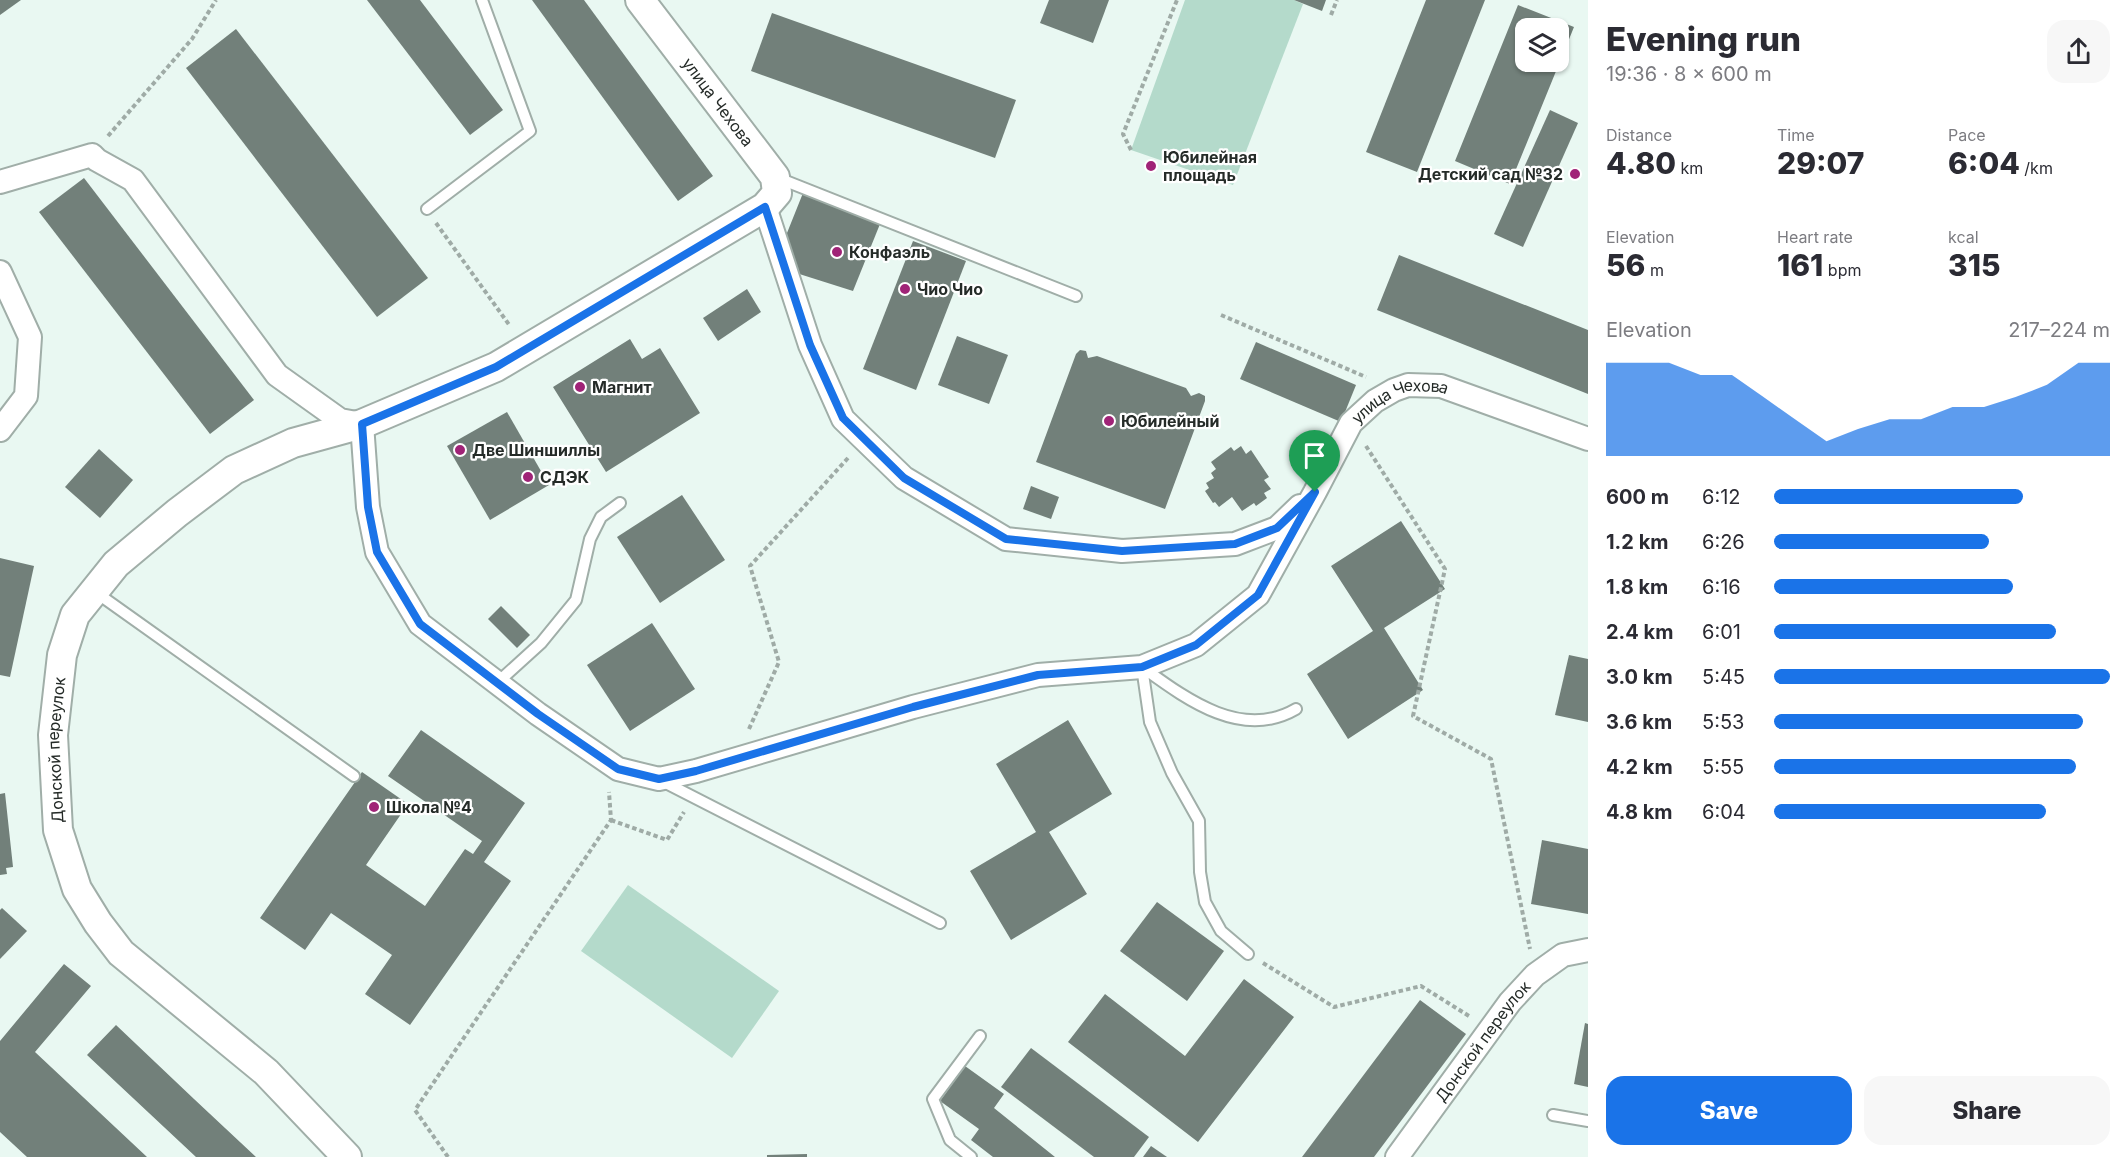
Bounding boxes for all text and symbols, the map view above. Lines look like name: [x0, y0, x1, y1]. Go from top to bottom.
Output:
map controls: [1515, 18, 1569, 72]
button: layers: [1515, 18, 1569, 72]
text: Evening run: [1606, 19, 1801, 59]
button: share: [2047, 20, 2110, 83]
street label: улица Чехова: [678, 54, 758, 150]
text: 19:36 · 8 × 600 m: [1606, 62, 1772, 86]
text: Distance: [1606, 125, 1672, 145]
text: Time: [1777, 125, 1815, 145]
text: Pace: [1948, 125, 1986, 145]
text: 4.80: [1606, 145, 1676, 181]
text: 29:07: [1777, 145, 1864, 181]
text: 6:04: [1948, 145, 2020, 181]
place label: Юбилейная площадь: [1163, 147, 1257, 185]
text: km: [1676, 158, 1703, 178]
text: /km: [2020, 158, 2053, 178]
marker: Юбилейная площадь: [1144, 159, 1158, 173]
place label: Детский сад №32: [1418, 164, 1563, 184]
marker: Детский сад №32: [1568, 167, 1582, 181]
text: Elevation: [1606, 227, 1675, 247]
text: Heart rate: [1777, 227, 1853, 247]
text: kcal: [1948, 227, 1979, 247]
place label: Конфаэль: [849, 242, 930, 262]
marker: Конфаэль: [830, 245, 844, 259]
text: 56: [1606, 247, 1645, 283]
text: 161: [1777, 247, 1823, 283]
text: 315: [1948, 247, 2001, 283]
text: m: [1645, 260, 1664, 280]
text: bpm: [1823, 260, 1861, 280]
place label: Чио Чио: [917, 279, 983, 299]
marker: Чио Чио: [898, 282, 912, 296]
text: Elevation: [1606, 318, 1692, 342]
text: 217–224 m: [2008, 318, 2110, 342]
street label: улица Чехова: [1347, 375, 1452, 428]
place label: Магнит: [592, 377, 652, 397]
marker: Магнит: [573, 380, 587, 394]
place label: Юбилейный: [1121, 411, 1219, 431]
marker: Юбилейный: [1102, 414, 1116, 428]
pin: [1289, 430, 1340, 492]
icon: arrive: [1298, 439, 1331, 472]
place label: Две Шиншиллы: [472, 440, 600, 460]
marker: Две Шиншиллы: [453, 443, 467, 457]
place label: СДЭК: [540, 467, 590, 487]
marker: СДЭК: [521, 470, 535, 484]
text: 600 m: [1606, 485, 1669, 509]
text: 6:12: [1702, 485, 1741, 509]
text: 1.2 km: [1606, 530, 1669, 554]
text: 6:26: [1702, 530, 1745, 554]
text: 1.8 km: [1606, 575, 1668, 599]
text: 6:16: [1702, 575, 1741, 599]
text: 2.4 km: [1606, 620, 1673, 644]
text: 6:01: [1702, 620, 1741, 644]
text: 3.0 km: [1606, 665, 1673, 689]
text: 5:45: [1702, 665, 1745, 689]
street label: Донской переулок: [43, 676, 69, 824]
text: 3.6 km: [1606, 710, 1672, 734]
text: 5:53: [1702, 710, 1744, 734]
text: 4.2 km: [1606, 755, 1673, 779]
text: 5:55: [1702, 755, 1744, 779]
place label: Школа №4: [386, 797, 472, 817]
marker: Школа №4: [367, 800, 381, 814]
text: 4.8 km: [1606, 800, 1673, 824]
text: 6:04: [1702, 800, 1746, 824]
street label: Донской переулок: [1431, 976, 1535, 1106]
button: Save: [1606, 1076, 1852, 1145]
button: Share: [1864, 1076, 2110, 1145]

